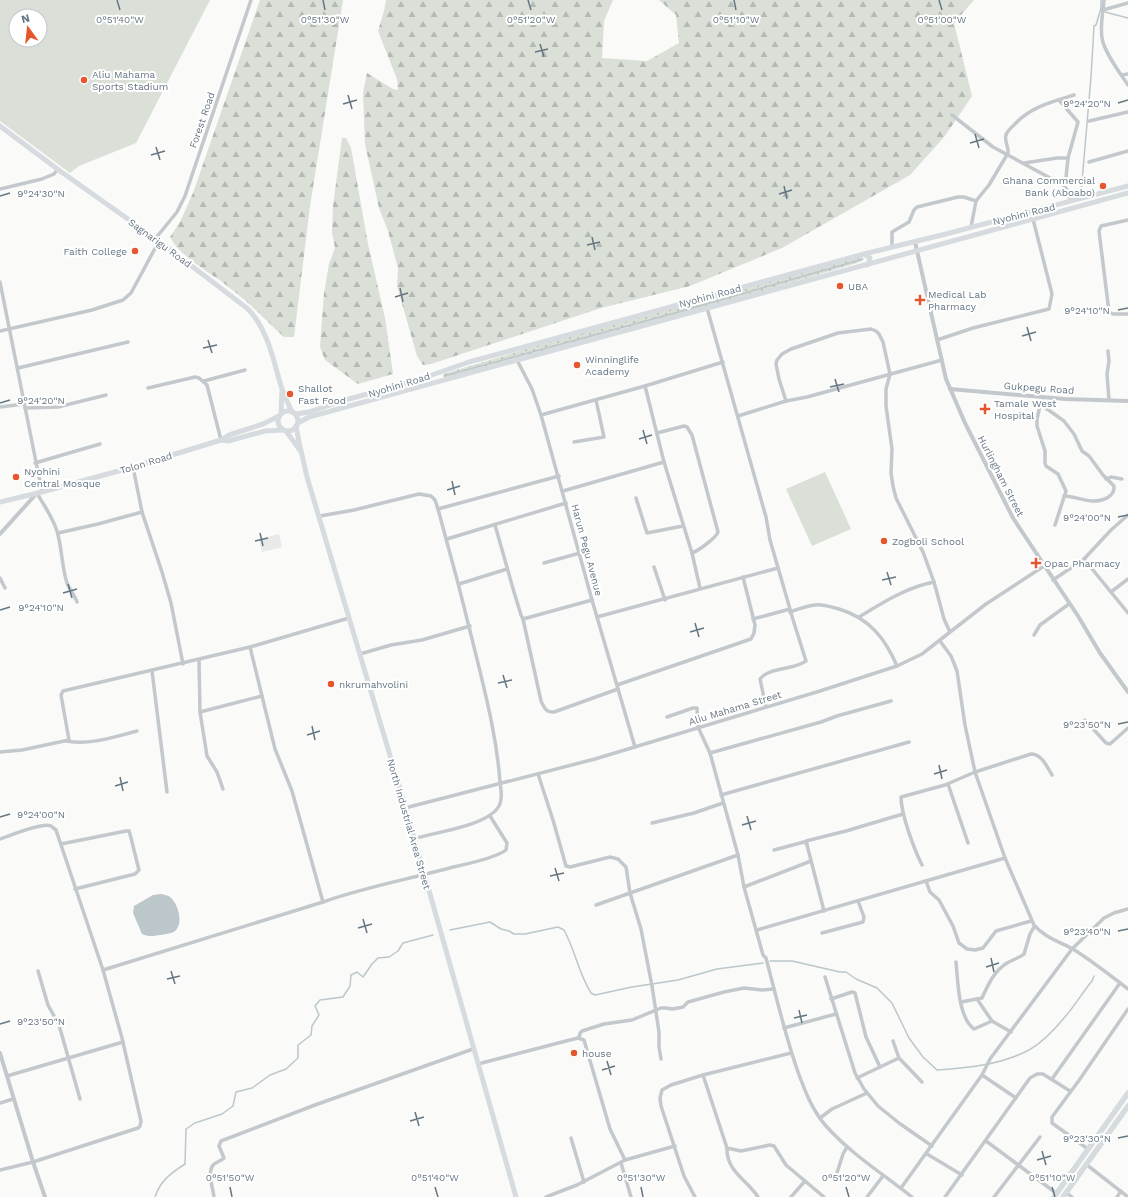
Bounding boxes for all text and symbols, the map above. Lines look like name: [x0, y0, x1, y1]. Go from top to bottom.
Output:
north arrow: [8, 8, 48, 48]
text: N: [20, 11, 31, 26]
text: 0°51'40"W: [96, 14, 144, 25]
text: 0°51'30"W: [301, 14, 350, 25]
text: 0°51'20"W: [507, 14, 556, 25]
text: 0°51'10"W: [713, 14, 760, 25]
text: 0°51'00"W: [918, 14, 967, 25]
place label: Aliu Mahama Sports Stadium: [92, 69, 168, 92]
marker: Aliu Mahama Sports Stadium: [79, 75, 89, 85]
street label: Forest Road: [187, 91, 217, 149]
text: 9°24'20"N: [1063, 98, 1111, 109]
place label: Ghana Commercial Bank (Aboabo): [1002, 175, 1095, 198]
marker: Ghana Commercial Bank (Aboabo): [1098, 181, 1108, 191]
text: 9°24'30"N: [17, 188, 65, 199]
street label: Nyohini Road: [992, 201, 1056, 227]
street label: Sagnarigu Road: [126, 216, 194, 270]
place label: Faith College: [63, 246, 127, 257]
marker: Faith College: [130, 246, 140, 256]
marker: UBA: [835, 281, 845, 291]
place label: UBA: [848, 281, 869, 292]
street label: Nyohini Road: [678, 282, 742, 310]
place label: Medical Lab Pharmacy: [928, 289, 986, 312]
marker: Medical Lab Pharmacy: [915, 295, 925, 305]
text: 9°24'10"N: [1064, 305, 1110, 316]
place label: Winninglife Academy: [585, 354, 639, 377]
marker: Winninglife Academy: [572, 360, 582, 370]
street label: Nyohini Road: [367, 370, 431, 400]
street label: Gukpegu Road: [1003, 380, 1075, 396]
place label: Shallot Fast Food: [298, 383, 346, 406]
marker: Shallot Fast Food: [285, 389, 295, 399]
text: 9°24'20"N: [17, 395, 65, 406]
place label: Tamale West Hospital: [994, 398, 1057, 421]
marker: Tamale West Hospital: [979, 403, 991, 415]
street label: Hurlingham Street: [976, 434, 1027, 519]
street label: Tolon Road: [119, 450, 173, 476]
place label: Nyohini Central Mosque: [24, 466, 101, 489]
marker: Nyohini Central Mosque: [11, 472, 21, 482]
street label: Harun Pegu Avenue: [569, 503, 605, 597]
text: 9°24'00"N: [1063, 512, 1111, 523]
marker: Zogboli School: [879, 536, 889, 546]
place label: Zogboli School: [892, 536, 964, 547]
marker: Opac Pharmacy: [1031, 558, 1041, 568]
place label: Opac Pharmacy: [1044, 558, 1121, 569]
text: 9°24'10"N: [18, 602, 64, 613]
marker: nkrumahvolini: [326, 679, 336, 689]
place label: nkrumahvolini: [339, 679, 408, 690]
street label: Aliu Mahama Street: [687, 688, 783, 727]
text: 9°23'50"N: [1063, 719, 1111, 730]
street label: North Industrial Area Street: [385, 758, 433, 891]
text: 9°24'00"N: [17, 809, 65, 820]
text: 9°23'40"N: [1063, 926, 1111, 937]
text: 9°23'50"N: [17, 1016, 65, 1027]
marker: house: [569, 1048, 579, 1058]
place label: house: [582, 1048, 612, 1059]
text: 9°23'30"N: [1063, 1133, 1111, 1144]
text: 0°51'50"W: [206, 1172, 255, 1183]
text: 0°51'40"W: [411, 1172, 459, 1183]
text: 0°51'30"W: [617, 1172, 666, 1183]
text: 0°51'20"W: [822, 1172, 871, 1183]
text: 0°51'10"W: [1029, 1172, 1076, 1183]

